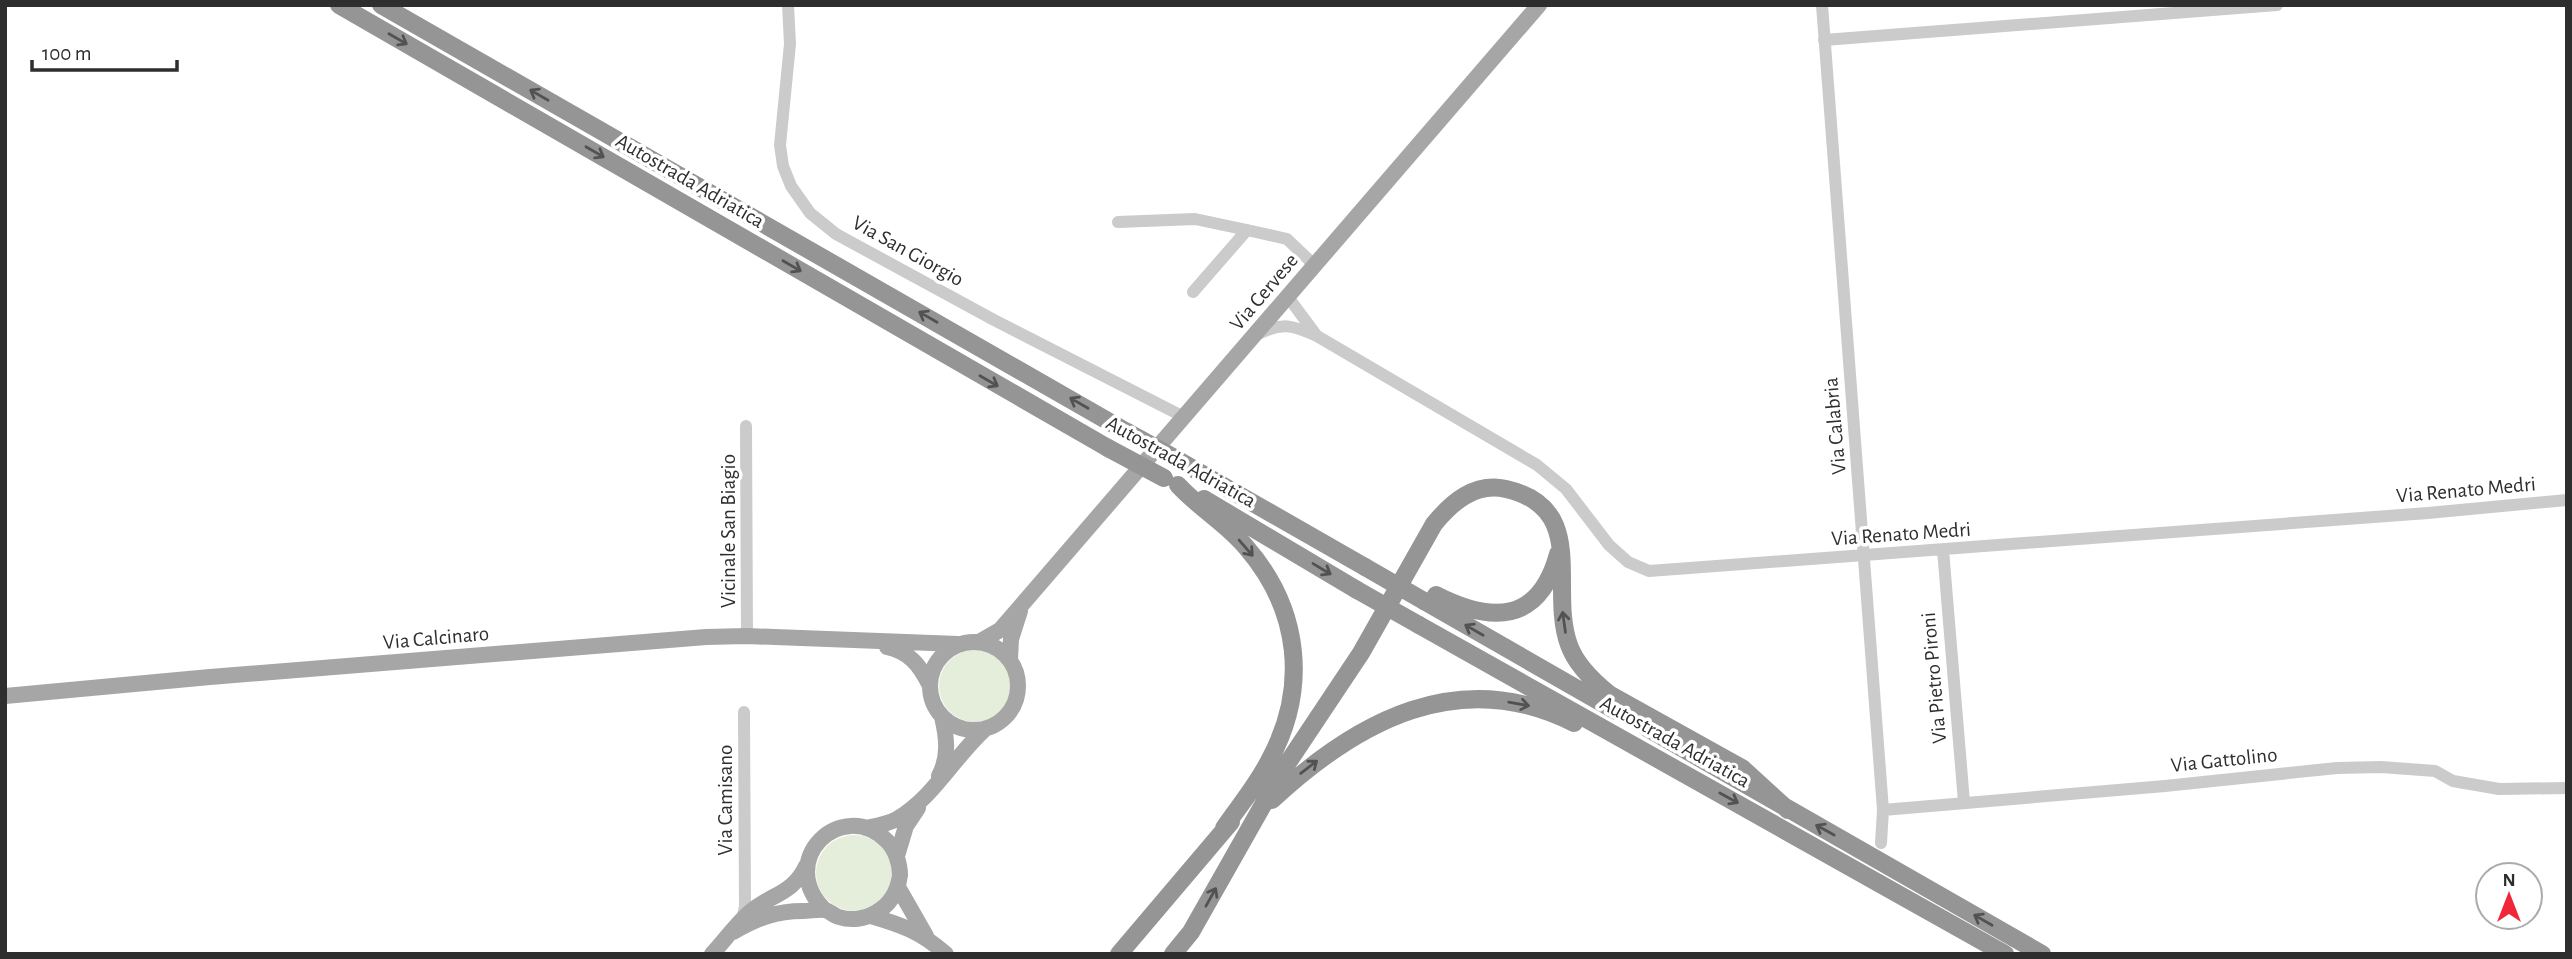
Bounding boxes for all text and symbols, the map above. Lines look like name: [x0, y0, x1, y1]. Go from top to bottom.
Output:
scale bar: [32, 28, 177, 72]
one-way arrow: [387, 33, 408, 46]
text: 100 m: [42, 43, 92, 64]
one-way arrow: [529, 88, 549, 102]
street label: Autostrada Adriatica: [612, 130, 768, 232]
one-way arrow: [585, 145, 605, 159]
street label: Via San Giorgio: [849, 212, 967, 290]
street label: Via Cervese: [1226, 250, 1302, 334]
one-way arrow: [782, 259, 802, 273]
one-way arrow: [918, 310, 939, 323]
one-way arrow: [978, 374, 998, 388]
street label: Via Calabria: [1820, 376, 1850, 476]
one-way arrow: [1069, 396, 1089, 410]
street label: Autostrada Adriatica: [1103, 412, 1260, 512]
street label: Vicinale San Biagio: [718, 454, 739, 608]
street label: Via Renato Medri: [2395, 473, 2537, 507]
street label: Via Renato Medri: [1830, 519, 1972, 549]
one-way arrow: [1238, 539, 1254, 557]
one-way arrow: [1312, 562, 1332, 576]
one-way arrow: [1558, 611, 1571, 634]
street label: Via Pietro Pironi: [1918, 611, 1950, 745]
one-way arrow: [1464, 622, 1484, 636]
street label: Via Calcinaro: [382, 623, 490, 653]
street label: Autostrada Adriatica: [1597, 692, 1754, 792]
one-way arrow: [1507, 698, 1530, 711]
street label: Via Gattolino: [2170, 744, 2278, 776]
street label: Via Camisano: [715, 745, 736, 855]
one-way arrow: [1299, 760, 1318, 775]
one-way arrow: [1719, 791, 1739, 805]
one-way arrow: [1815, 823, 1835, 837]
north arrow: [2474, 861, 2544, 931]
text: N: [2502, 871, 2516, 890]
one-way arrow: [1204, 888, 1218, 908]
one-way arrow: [1973, 913, 1993, 927]

